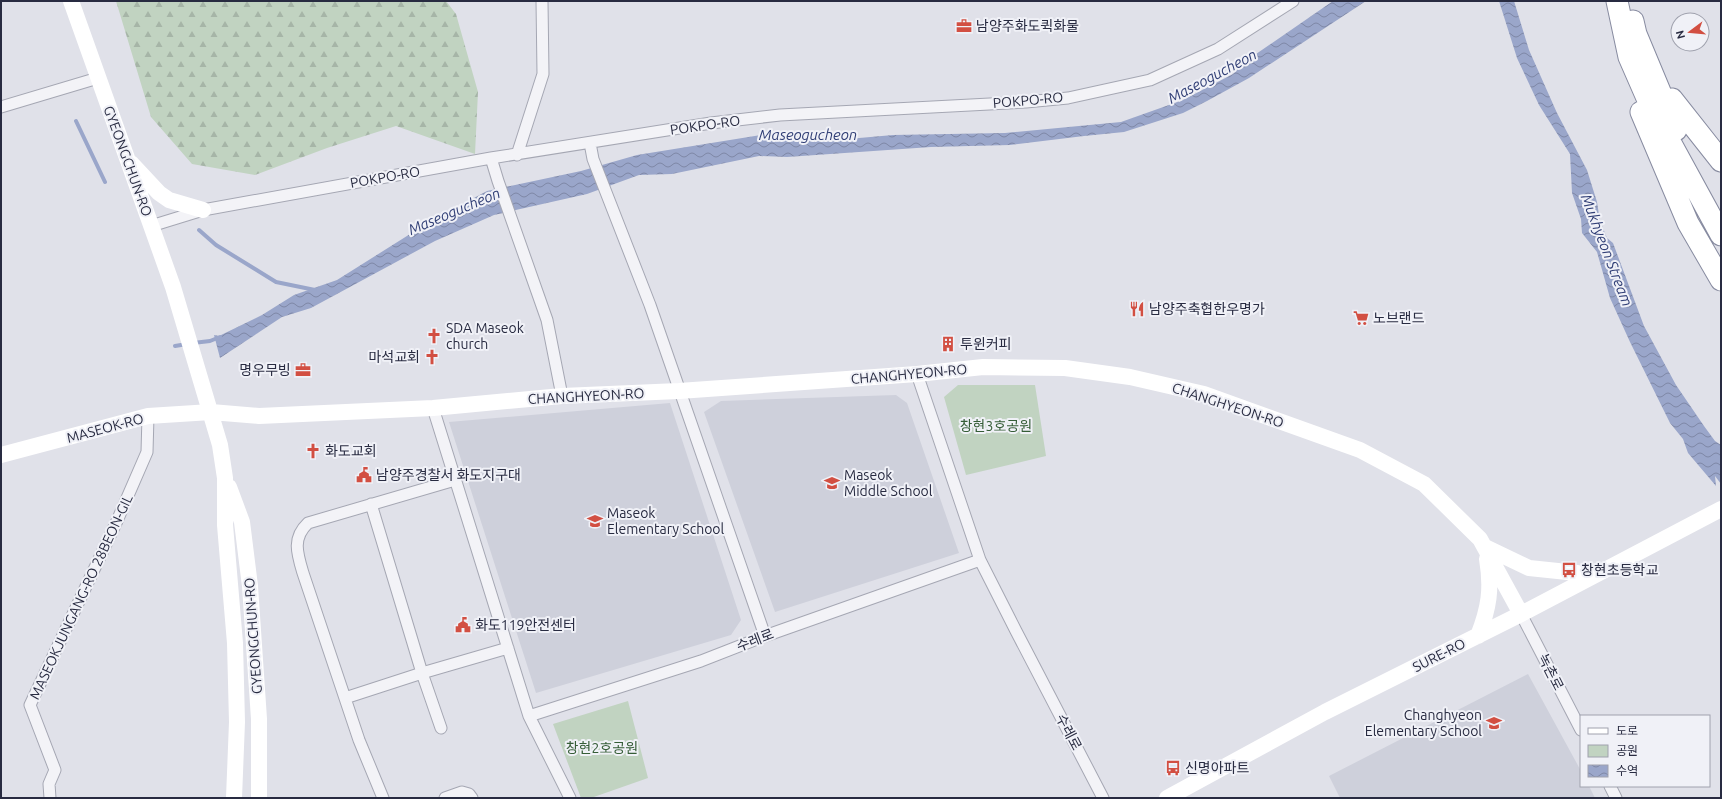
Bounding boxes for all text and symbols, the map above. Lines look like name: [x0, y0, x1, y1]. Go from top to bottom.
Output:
north arrow: [1670, 12, 1710, 52]
office icon: 남양주화도퀵화물: [955, 17, 973, 35]
place label: 남양주화도퀵화물: [976, 18, 1079, 34]
text: N: [1673, 29, 1687, 40]
water label: Maseogucheon: [1165, 45, 1259, 107]
street label: POKPO-RO: [992, 89, 1064, 111]
street label: GYEONGCHUN-RO: [101, 103, 156, 219]
street label: POKPO-RO: [669, 112, 741, 138]
water label: Maseogucheon: [759, 126, 857, 143]
street label: POKPO-RO: [349, 163, 421, 191]
water label: Maseogucheon: [405, 184, 503, 238]
water label: Mukhyeon Stream: [1578, 192, 1636, 308]
restaurant icon: 남양주축협한우명가: [1128, 300, 1146, 318]
place label: 남양주축협한우명가: [1149, 301, 1265, 317]
supermarket icon: 노브랜드: [1352, 309, 1370, 327]
place label: 노브랜드: [1373, 310, 1425, 326]
place label: SDA Maseok church: [446, 320, 524, 352]
church icon: SDA Maseok church: [425, 327, 443, 345]
building icon: 투윈커피: [939, 335, 957, 353]
place label: 투윈커피: [960, 336, 1012, 352]
church icon: 마석교회: [423, 348, 441, 366]
place label: 마석교회: [368, 349, 420, 365]
office icon: 명우무빙: [294, 361, 312, 379]
street label: CHANGHYEON-RO: [850, 361, 968, 387]
place label: 명우무빙: [239, 362, 291, 378]
street label: CHANGHYEON-RO: [1170, 379, 1286, 431]
street label: CHANGHYEON-RO: [527, 385, 645, 407]
street label: MASEOK-RO: [65, 410, 145, 446]
park label: 창현3호공원: [960, 418, 1032, 434]
church icon: 화도교회: [304, 442, 322, 460]
place label: 화도교회: [325, 443, 377, 459]
public building icon: 남양주경찰서 화도지구대: [355, 466, 373, 484]
place label: 남양주경찰서 화도지구대: [376, 467, 521, 483]
place label: Maseok Middle School: [844, 467, 933, 499]
school or university icon: Maseok Middle School: [823, 474, 841, 492]
street label: MASEOKJUNGANG-RO 28BEON-GIL: [26, 492, 136, 702]
place label: Maseok Elementary School: [607, 505, 725, 537]
school or university icon: Maseok Elementary School: [586, 512, 604, 530]
bus stop icon: 창현초등학교: [1560, 561, 1578, 579]
place label: 창현초등학교: [1581, 562, 1658, 578]
street label: GYEONGCHUN-RO: [241, 577, 265, 695]
public building icon: 화도119안전센터: [454, 616, 472, 634]
place label: 화도119안전센터: [475, 617, 576, 633]
street label: 수레로: [734, 626, 776, 654]
street label: SURE-RO: [1410, 635, 1468, 675]
street label: 녹촌로: [1535, 651, 1567, 693]
place label: Changhyeon Elementary School: [1365, 707, 1482, 739]
street label: 수레로: [1053, 711, 1085, 753]
school or university icon: Changhyeon Elementary School: [1485, 714, 1503, 732]
legend: [1580, 715, 1710, 787]
text: 도로: [1616, 724, 1638, 737]
park label: 창현2호공원: [566, 740, 638, 756]
text: 공원: [1616, 744, 1638, 757]
bus stop icon: 신명아파트: [1164, 759, 1182, 777]
place label: 신명아파트: [1185, 760, 1250, 776]
text: 수역: [1616, 764, 1638, 777]

